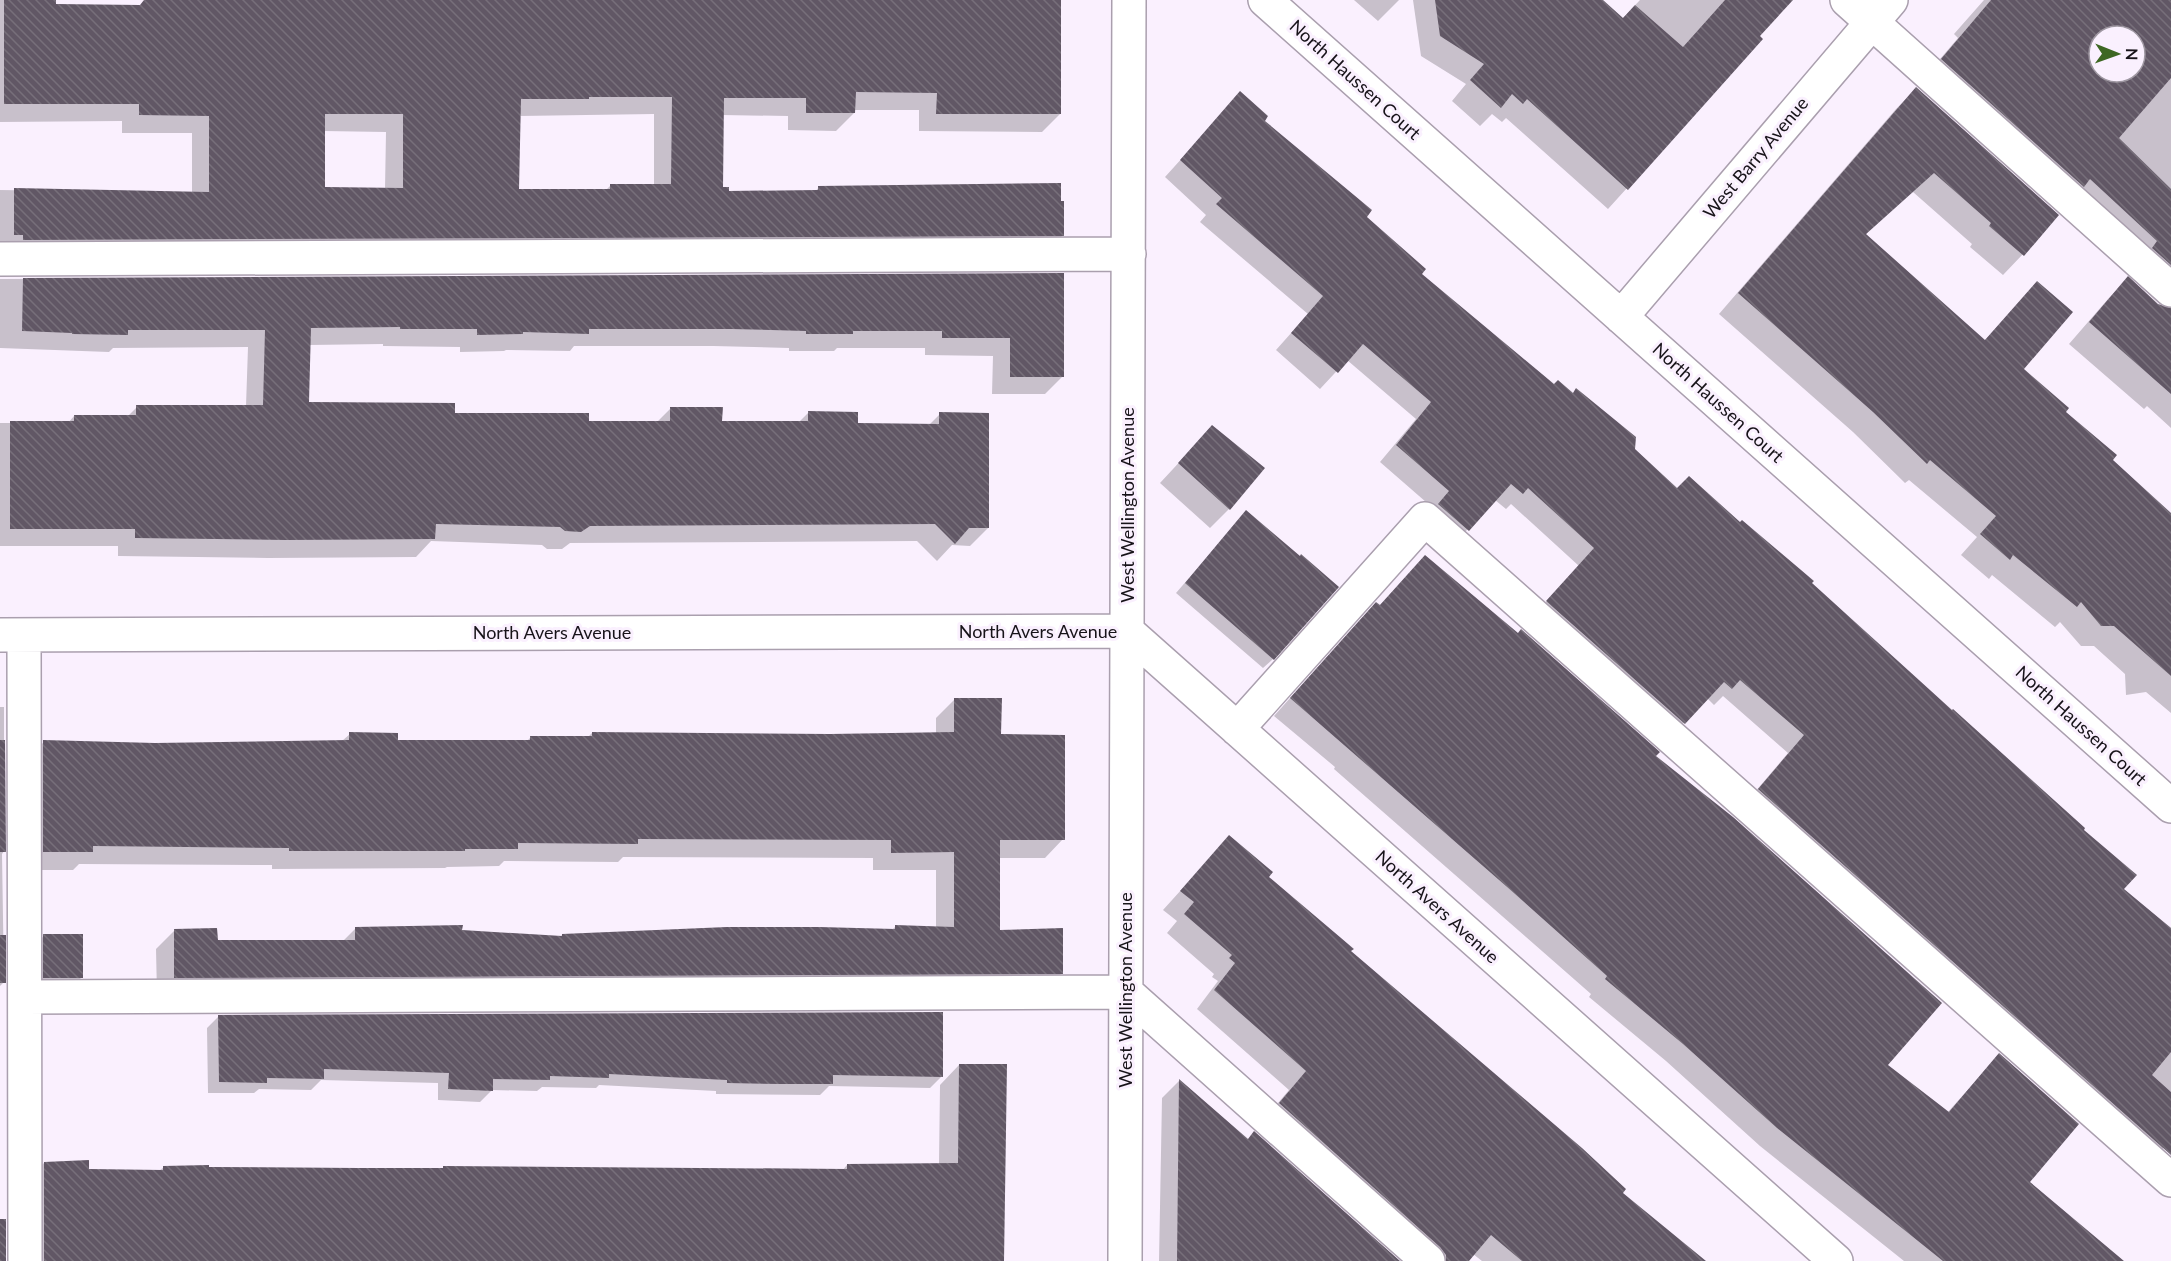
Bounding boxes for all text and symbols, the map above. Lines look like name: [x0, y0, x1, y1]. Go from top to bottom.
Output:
street label: North Haussen Court: [1286, 15, 1426, 144]
north arrow: [2087, 24, 2147, 84]
text: N: [2123, 48, 2142, 61]
street label: West Barry Avenue: [1698, 92, 1813, 223]
street label: North Haussen Court: [1649, 338, 1789, 467]
street label: West Wellington Avenue: [1116, 407, 1138, 603]
street label: North Avers Avenue: [959, 620, 1117, 642]
street label: North Avers Avenue: [473, 621, 631, 643]
street label: North Haussen Court: [2012, 661, 2152, 790]
street label: North Avers Avenue: [1371, 845, 1504, 968]
street label: West Wellington Avenue: [1114, 892, 1136, 1088]

